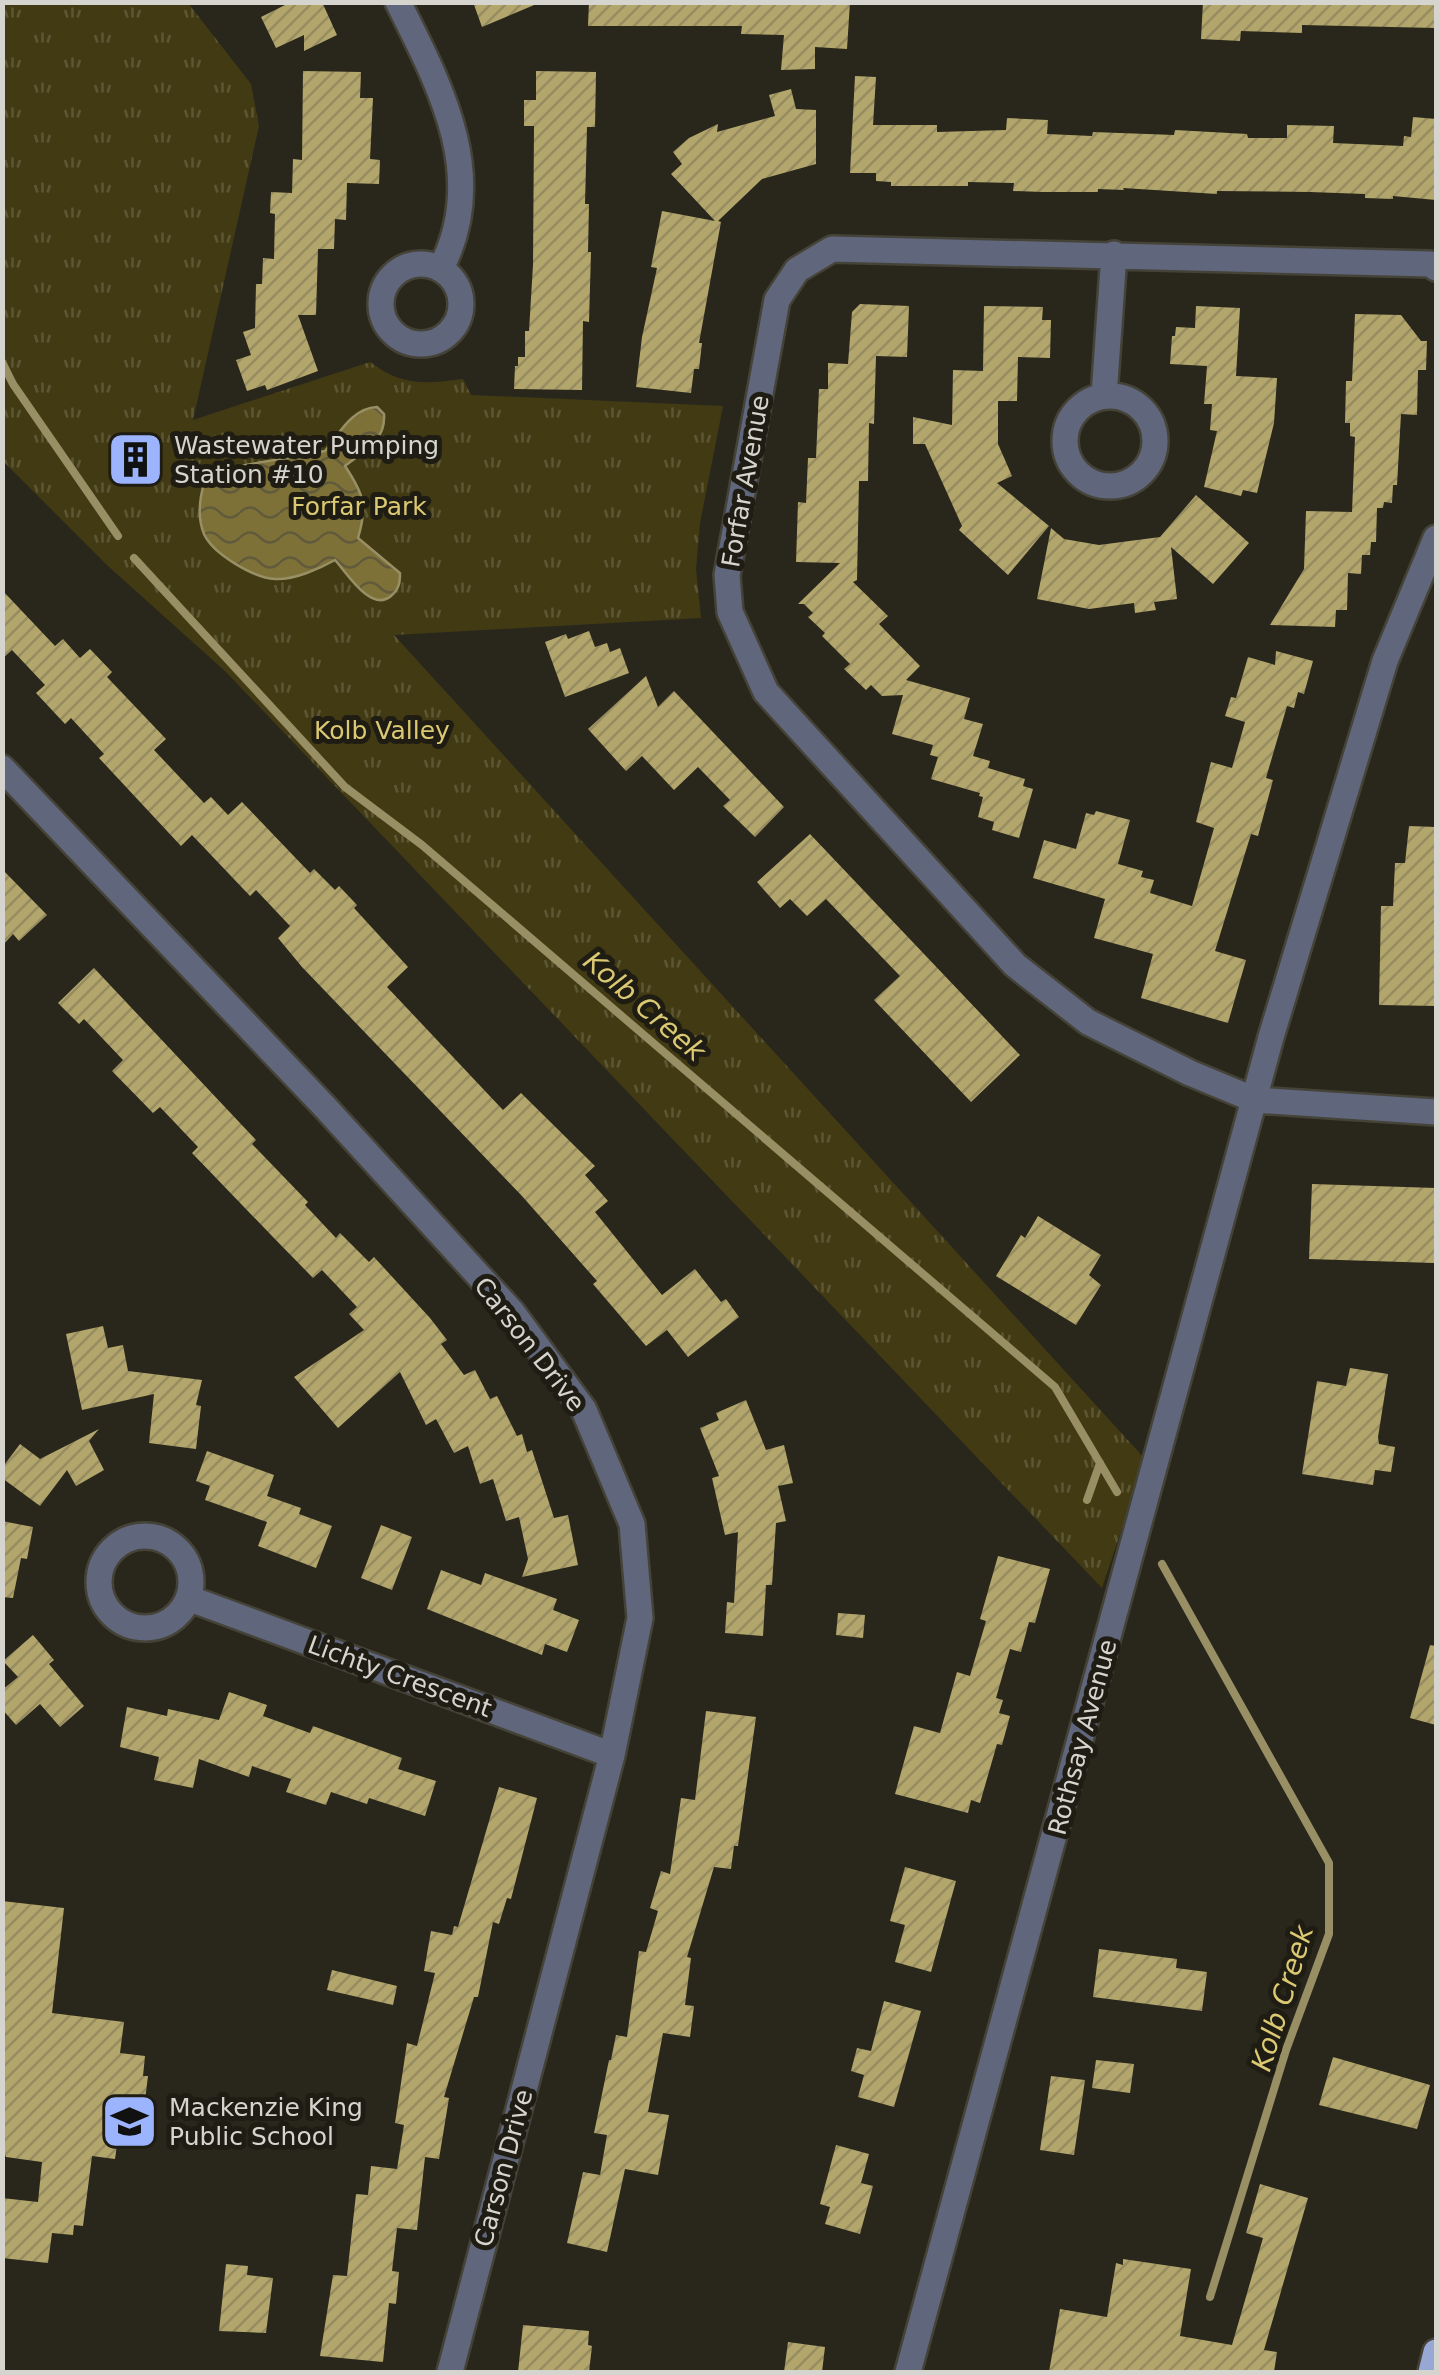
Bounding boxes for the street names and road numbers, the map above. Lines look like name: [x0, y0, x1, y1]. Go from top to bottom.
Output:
street label: Forfar Avenue: [716, 393, 775, 569]
street label: Carson Drive: [468, 1272, 591, 1417]
street label: Lichty Crescent: [304, 1630, 496, 1723]
street label: Rothsay Avenue: [1042, 1636, 1123, 1838]
street label: Carson Drive: [469, 2086, 538, 2250]

